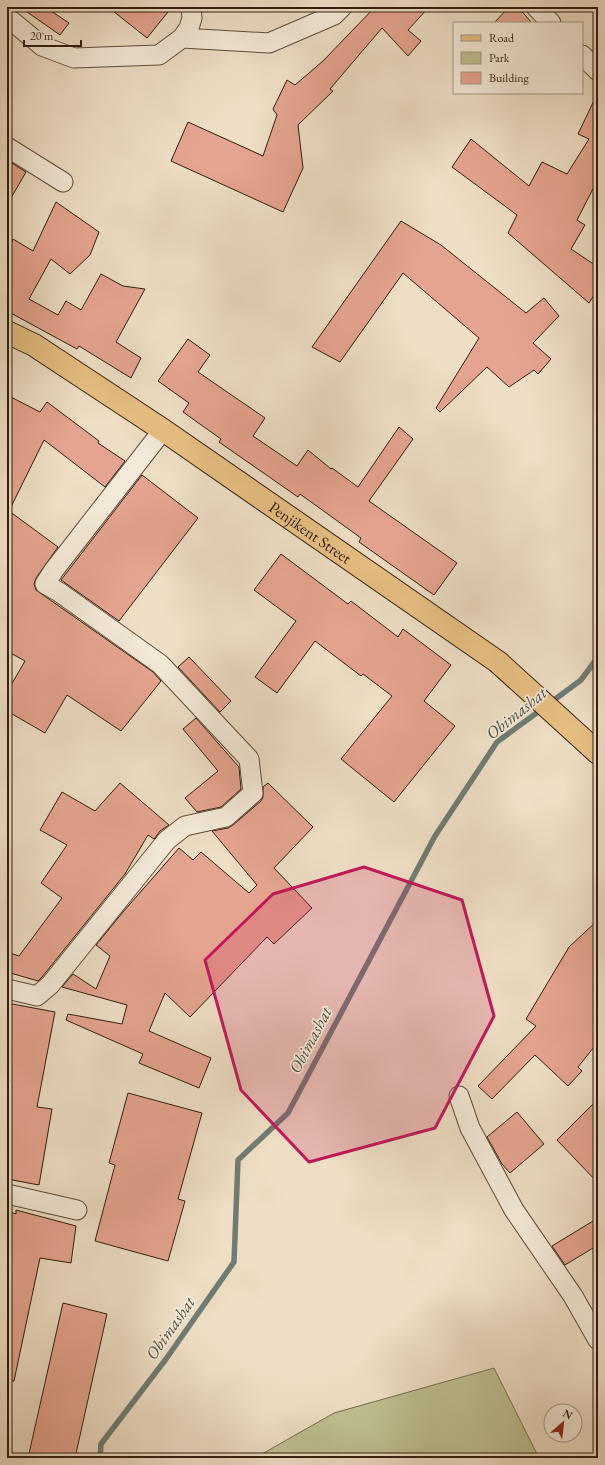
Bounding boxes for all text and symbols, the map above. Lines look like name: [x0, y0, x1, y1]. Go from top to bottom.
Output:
scale bar: [24, 22, 81, 48]
legend: [453, 22, 583, 94]
text: 20 m: [30, 28, 54, 44]
text: Road: [489, 30, 515, 46]
text: Park: [489, 50, 510, 66]
text: Building: [489, 70, 530, 86]
street label: Penjikent Street: [265, 497, 356, 569]
water label: Obimashat: [481, 681, 552, 744]
water label: Obimashat: [283, 1002, 337, 1077]
water label: Obimashat: [140, 1291, 200, 1364]
north arrow: [543, 1403, 583, 1443]
text: N: [560, 1406, 575, 1422]

